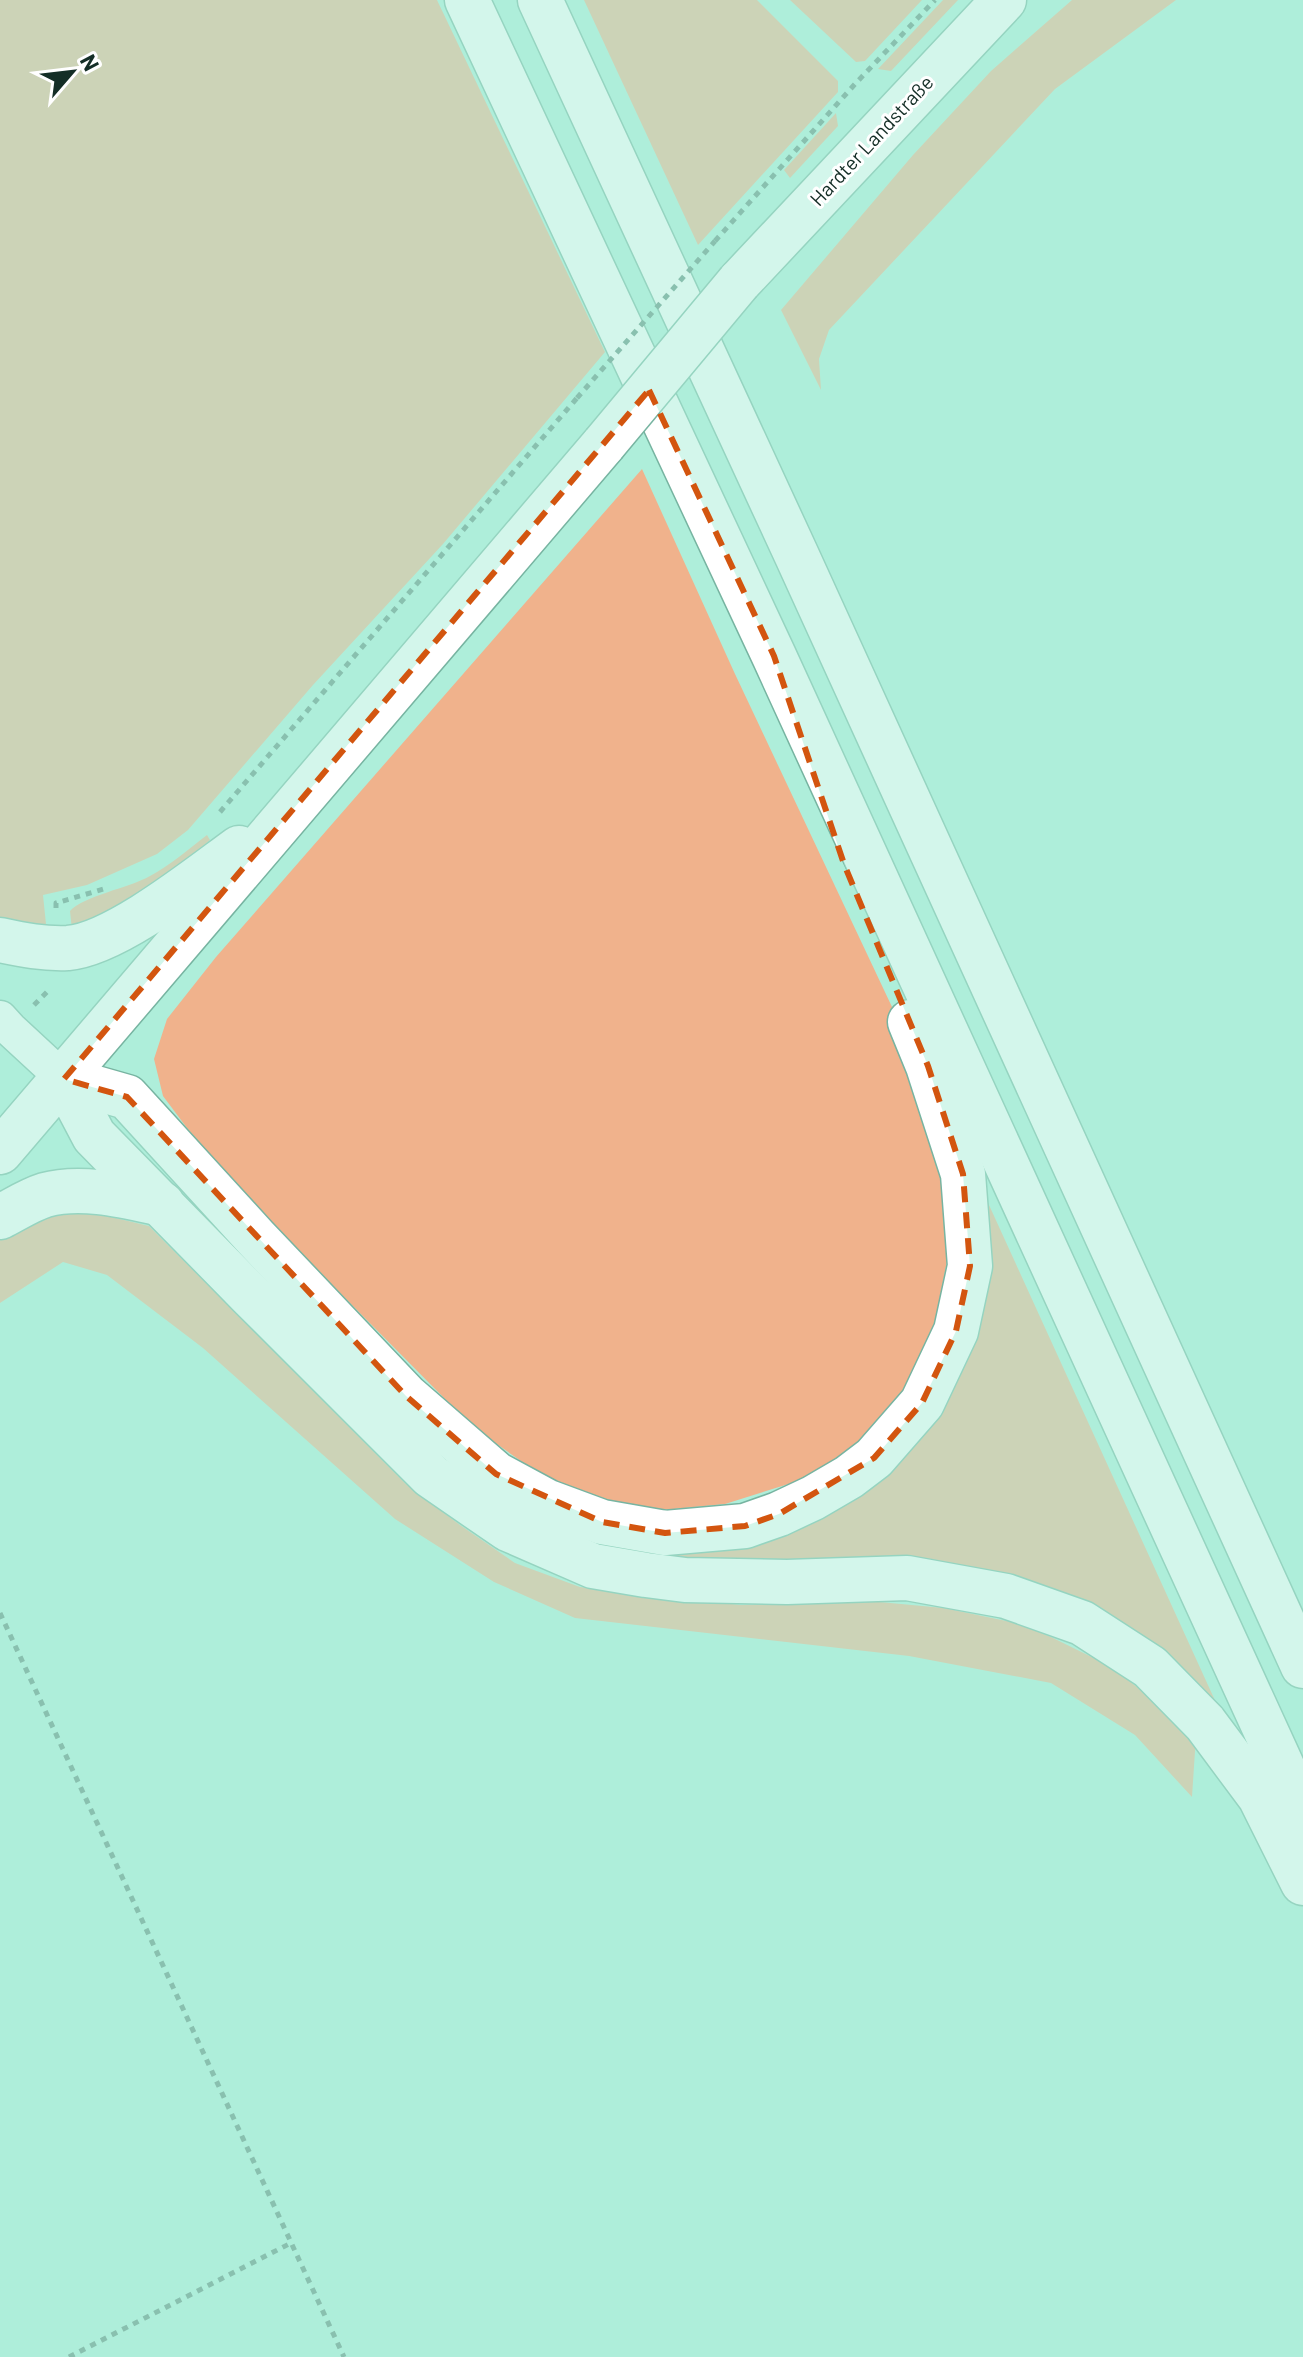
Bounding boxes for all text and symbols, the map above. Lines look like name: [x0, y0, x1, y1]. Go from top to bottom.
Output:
north arrow: [32, 32, 112, 112]
text: N: [76, 50, 105, 75]
street label: Hardter Landstraße: [804, 70, 938, 210]

